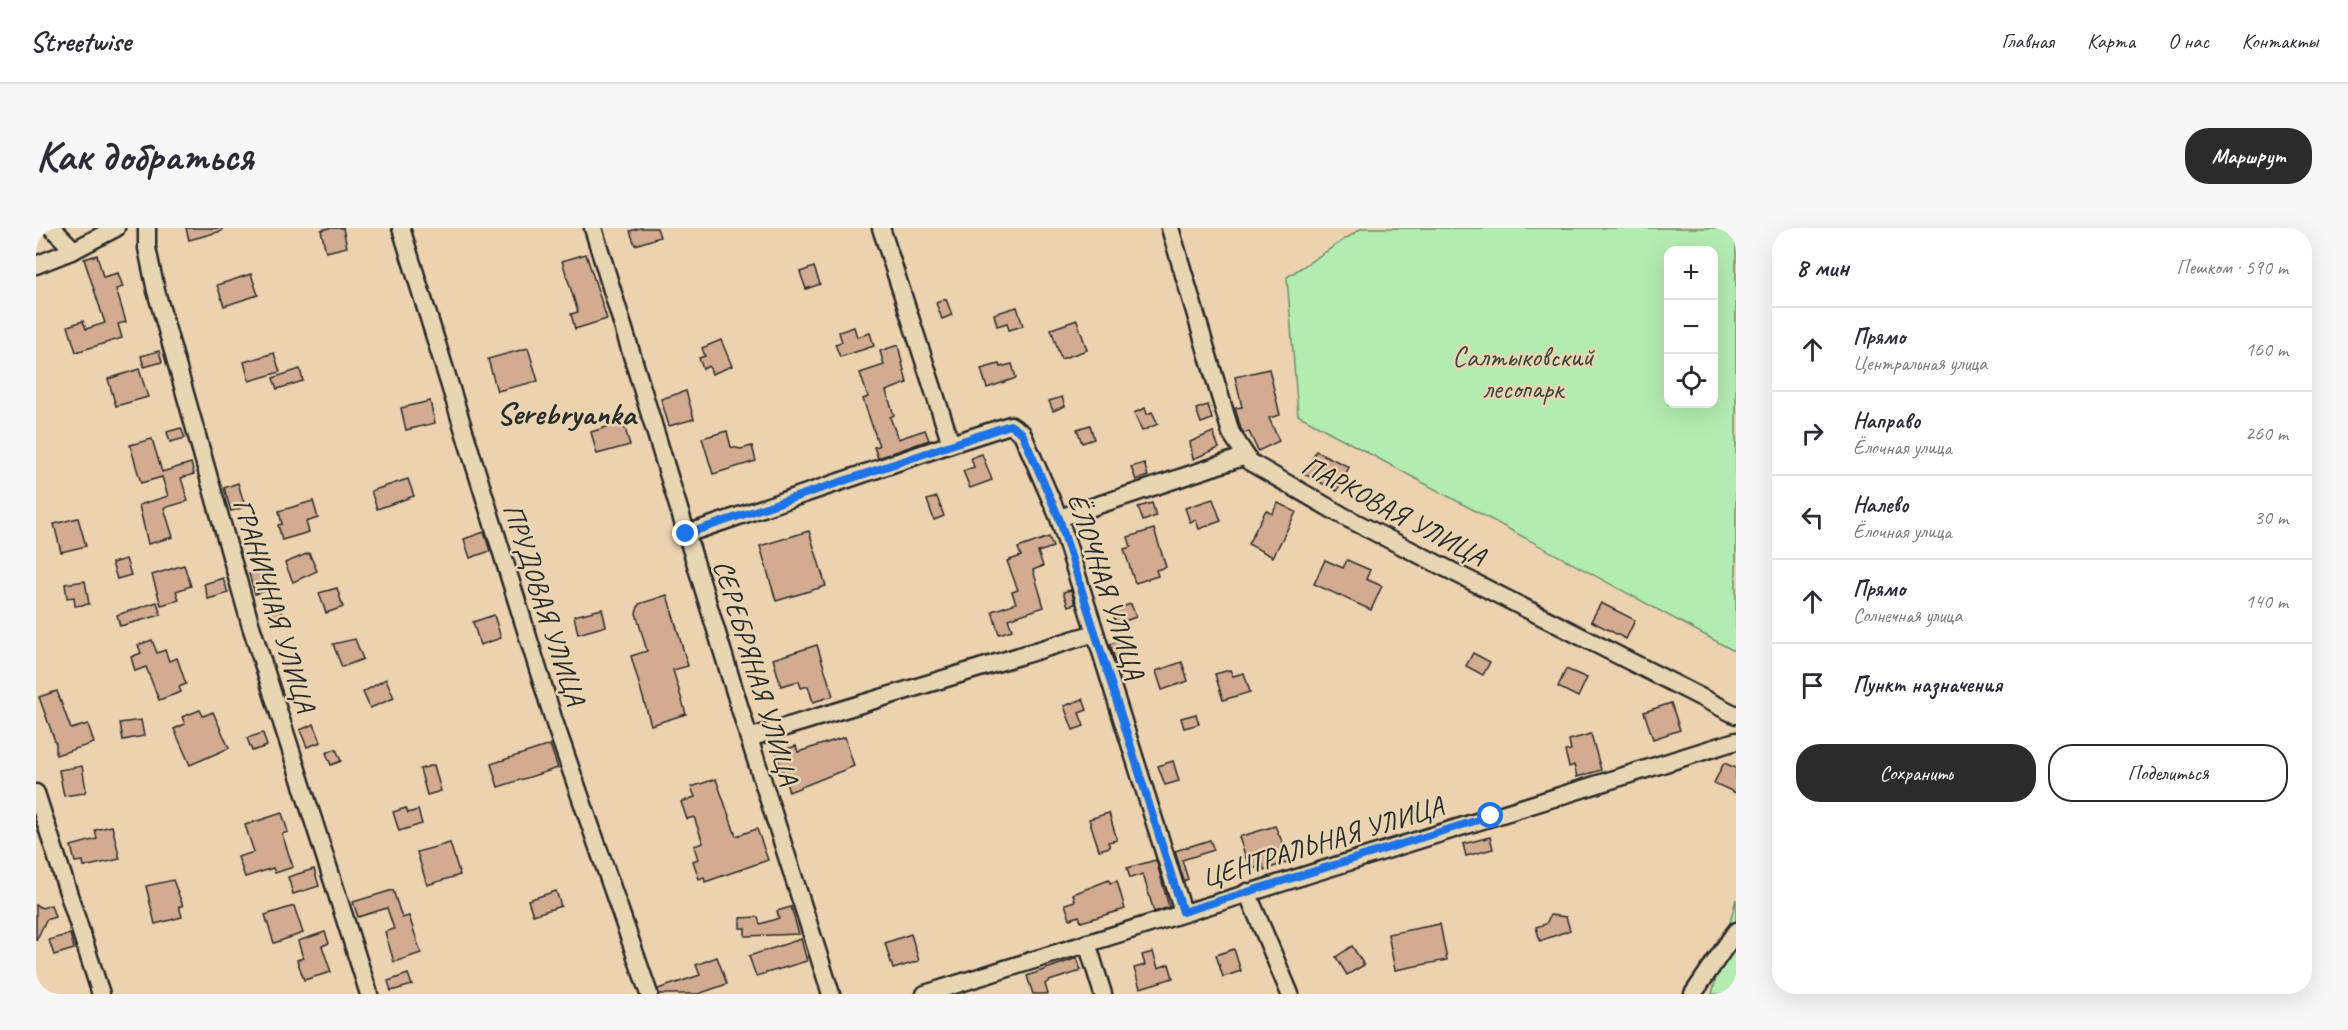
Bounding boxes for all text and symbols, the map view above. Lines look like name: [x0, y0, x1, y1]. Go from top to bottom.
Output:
text: Streetwise: [30, 24, 131, 59]
text: Главная: [2001, 28, 2054, 54]
text: Карта: [2087, 28, 2135, 54]
text: О нас: [2168, 28, 2209, 54]
text: Контакты: [2242, 28, 2318, 54]
button: Маршрут: [2185, 128, 2312, 184]
text: Как добраться: [36, 130, 253, 183]
map controls: [1664, 246, 1718, 408]
button: +: [1664, 246, 1718, 300]
text: 8 мин: [1796, 251, 1849, 284]
text: Пешком · 590 m: [2176, 255, 2288, 280]
button: −: [1664, 300, 1718, 354]
text: Прямо: [1853, 323, 1905, 351]
icon: ahead: [1796, 333, 1829, 366]
text: 160 m: [2245, 337, 2288, 362]
park label: Салтыковский лесопарк: [1452, 339, 1595, 406]
text: Центральная улица: [1853, 351, 1987, 376]
button: locate: [1664, 354, 1718, 408]
district label: Serebryanka: [496, 393, 638, 434]
text: Направо: [1853, 407, 1920, 435]
icon: right: [1796, 417, 1829, 450]
text: 260 m: [2245, 421, 2288, 446]
text: Ёлочная улица: [1853, 435, 1952, 460]
street label: ПАРКОВАЯ УЛИЦА: [1296, 447, 1493, 574]
street label: ЁЛОЧНАЯ УЛИЦА: [1060, 489, 1153, 684]
text: Налево: [1853, 491, 1909, 519]
street label: ГРАНИЧНАЯ УЛИЦА: [225, 494, 324, 718]
street label: ПРУДОВАЯ УЛИЦА: [495, 499, 594, 711]
icon: left: [1796, 501, 1829, 534]
text: 30 m: [2254, 505, 2288, 530]
text: Ёлочная улица: [1853, 519, 1952, 544]
route end: [672, 520, 698, 546]
street label: СЕРЕБРЯНАЯ УЛИЦА: [706, 556, 808, 790]
text: Прямо: [1853, 575, 1905, 603]
icon: ahead: [1796, 585, 1829, 618]
text: 140 m: [2245, 589, 2288, 614]
text: Солнечная улица: [1853, 603, 1962, 628]
icon: arrive: [1796, 669, 1829, 702]
text: Пункт назначения: [1853, 671, 2002, 699]
button: Сохранить: [1796, 744, 2036, 802]
button: Поделиться: [2048, 744, 2288, 802]
street label: ЦЕНТРАЛЬНАЯ УЛИЦА: [1197, 788, 1449, 895]
route start: [1477, 802, 1503, 828]

